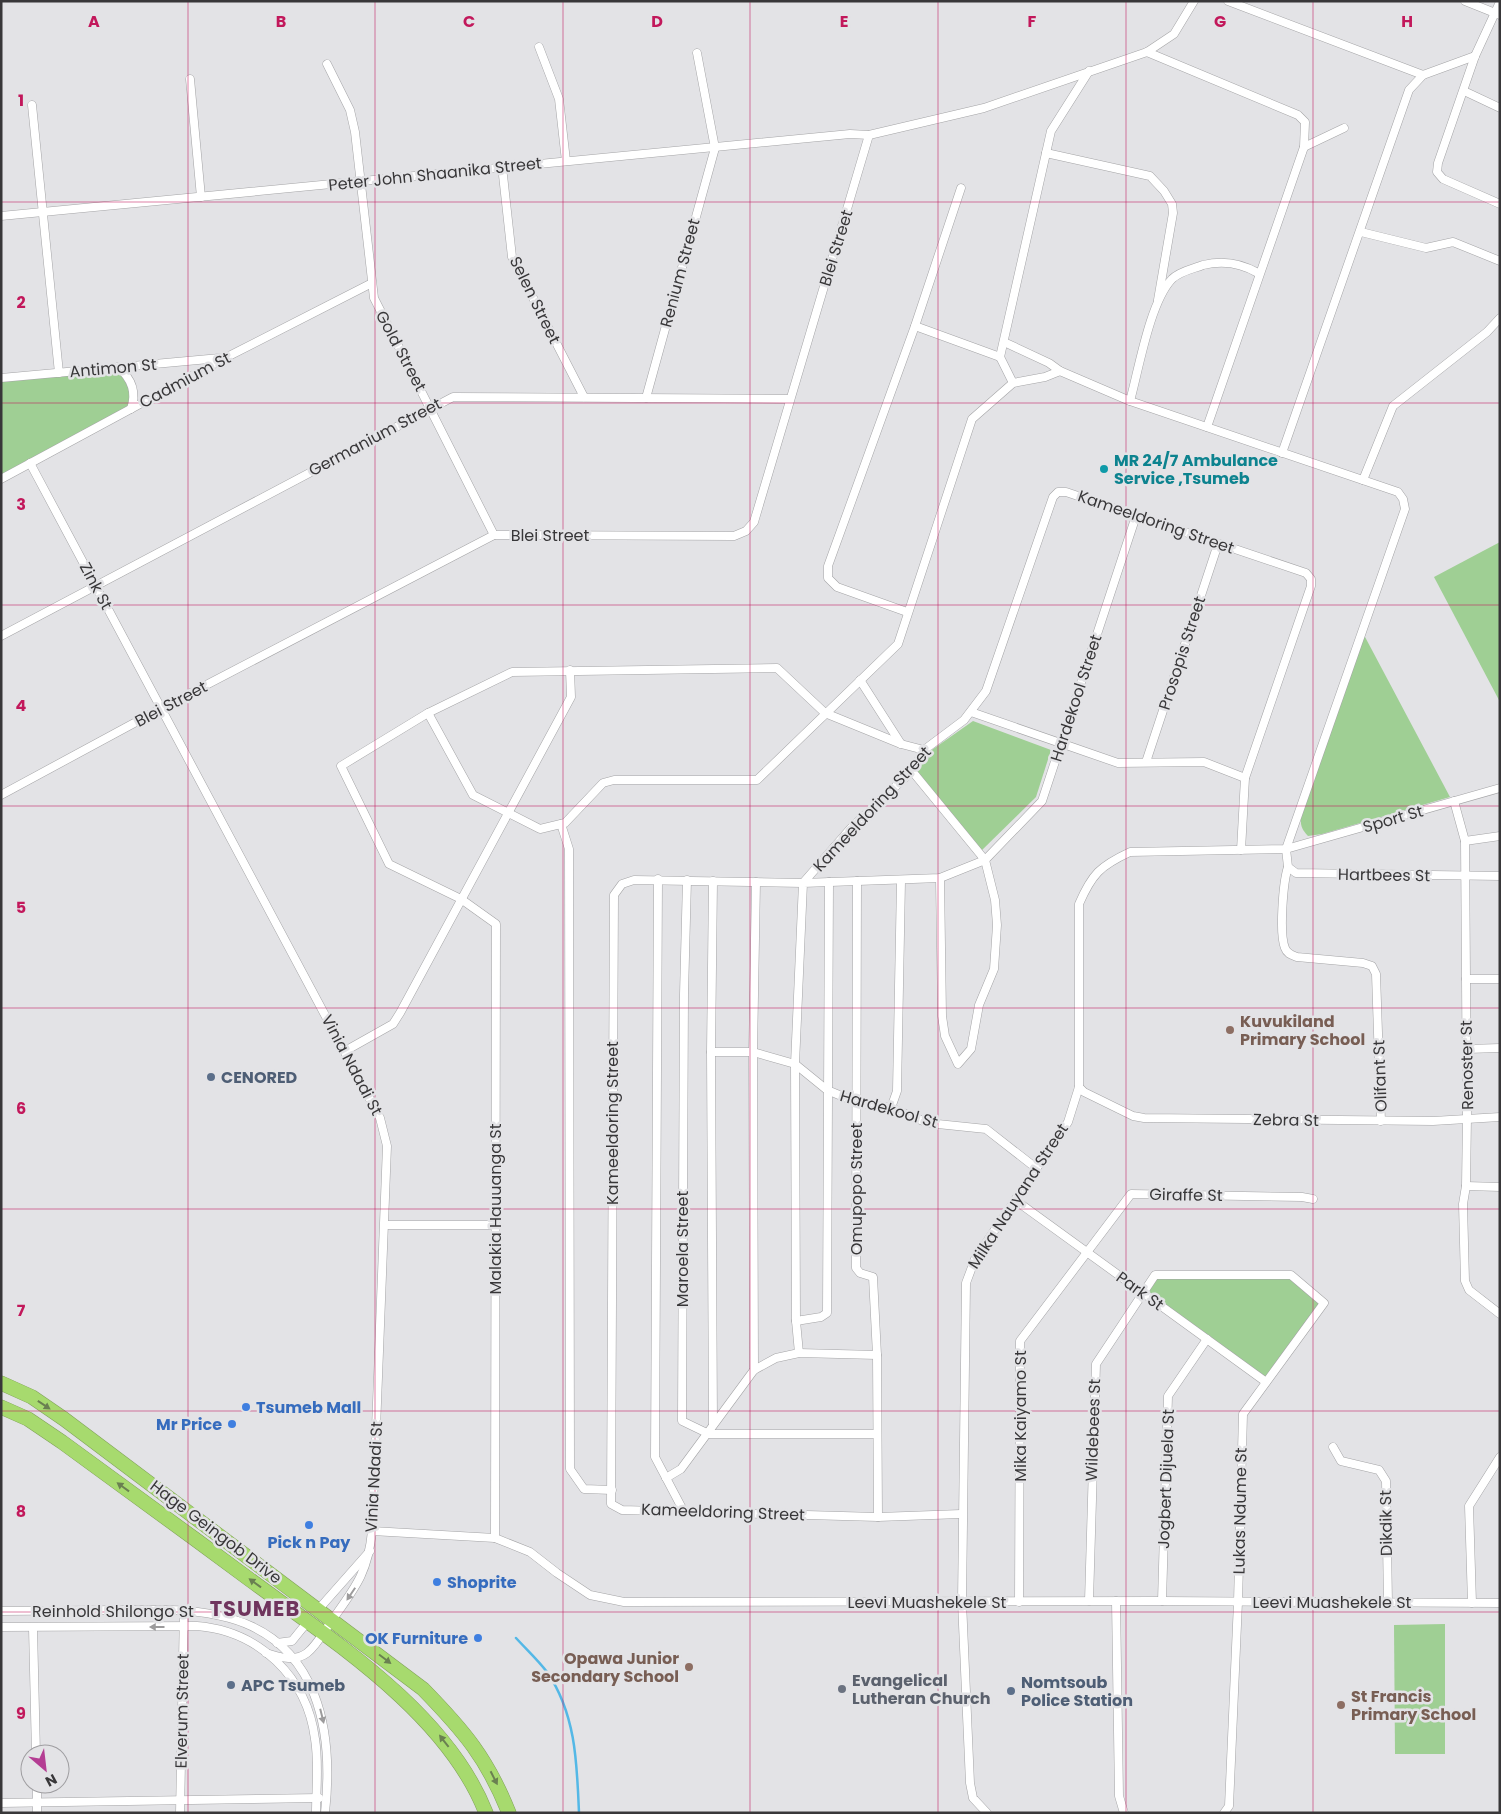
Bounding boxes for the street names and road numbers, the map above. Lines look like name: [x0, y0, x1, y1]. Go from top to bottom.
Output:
street label: Peter John Shaanika Street: [327, 151, 543, 197]
street label: Blei Street: [813, 207, 859, 289]
street label: Renium Street: [654, 216, 706, 330]
street label: Selen Street: [504, 252, 566, 348]
street label: Gold Street: [370, 307, 432, 396]
street label: Cadmium St: [135, 346, 235, 414]
street label: Antimon St: [69, 353, 158, 383]
street label: Germanium Street: [304, 392, 446, 482]
street label: Kameeldoring Street: [1075, 484, 1237, 560]
street label: Blei Street: [511, 524, 590, 547]
street label: Zink St: [74, 558, 118, 614]
street label: Prosopis Street: [1153, 593, 1211, 713]
street label: Hardekool Street: [1045, 631, 1107, 765]
street label: Blei Street: [131, 675, 211, 733]
street label: Kameeldoring Street: [808, 741, 936, 877]
street label: Sport St: [1360, 799, 1426, 839]
street label: Hartbees St: [1338, 863, 1430, 887]
street label: Vinia Ndadi St: [316, 1011, 388, 1120]
street label: Renoster St: [1455, 1020, 1479, 1110]
street label: Olifant St: [1367, 1039, 1393, 1112]
street label: Kameeldoring Street: [601, 1041, 624, 1205]
street label: Hardekool St: [837, 1084, 941, 1134]
street label: Zebra St: [1253, 1108, 1319, 1132]
street label: Milka Nauyana Street: [962, 1119, 1074, 1273]
street label: Malakia Hauuanga St: [484, 1123, 507, 1295]
street label: Omupopo Street: [845, 1123, 868, 1255]
street label: Giraffe St: [1149, 1183, 1223, 1207]
street label: Maroela Street: [671, 1191, 694, 1307]
street label: Park St: [1111, 1266, 1169, 1316]
street label: Mika Kaiyamo St: [1009, 1350, 1032, 1482]
street label: Wildebees St: [1080, 1378, 1106, 1482]
street label: Jogbert Dijuela St: [1152, 1408, 1180, 1549]
street label: Vinia Ndadi St: [360, 1421, 388, 1533]
street label: Lukas Ndume St: [1227, 1447, 1253, 1575]
street label: Hage Geingob Drive: [145, 1475, 287, 1589]
street label: Dikdik St: [1374, 1490, 1398, 1556]
street label: Kameeldoring Street: [641, 1498, 805, 1526]
street label: Leevi Muashekele St: [848, 1591, 1007, 1614]
street label: Leevi Muashekele St: [1253, 1591, 1412, 1614]
street label: Reinhold Shilongo St: [32, 1600, 194, 1623]
street label: Elverum Street: [169, 1653, 195, 1769]

